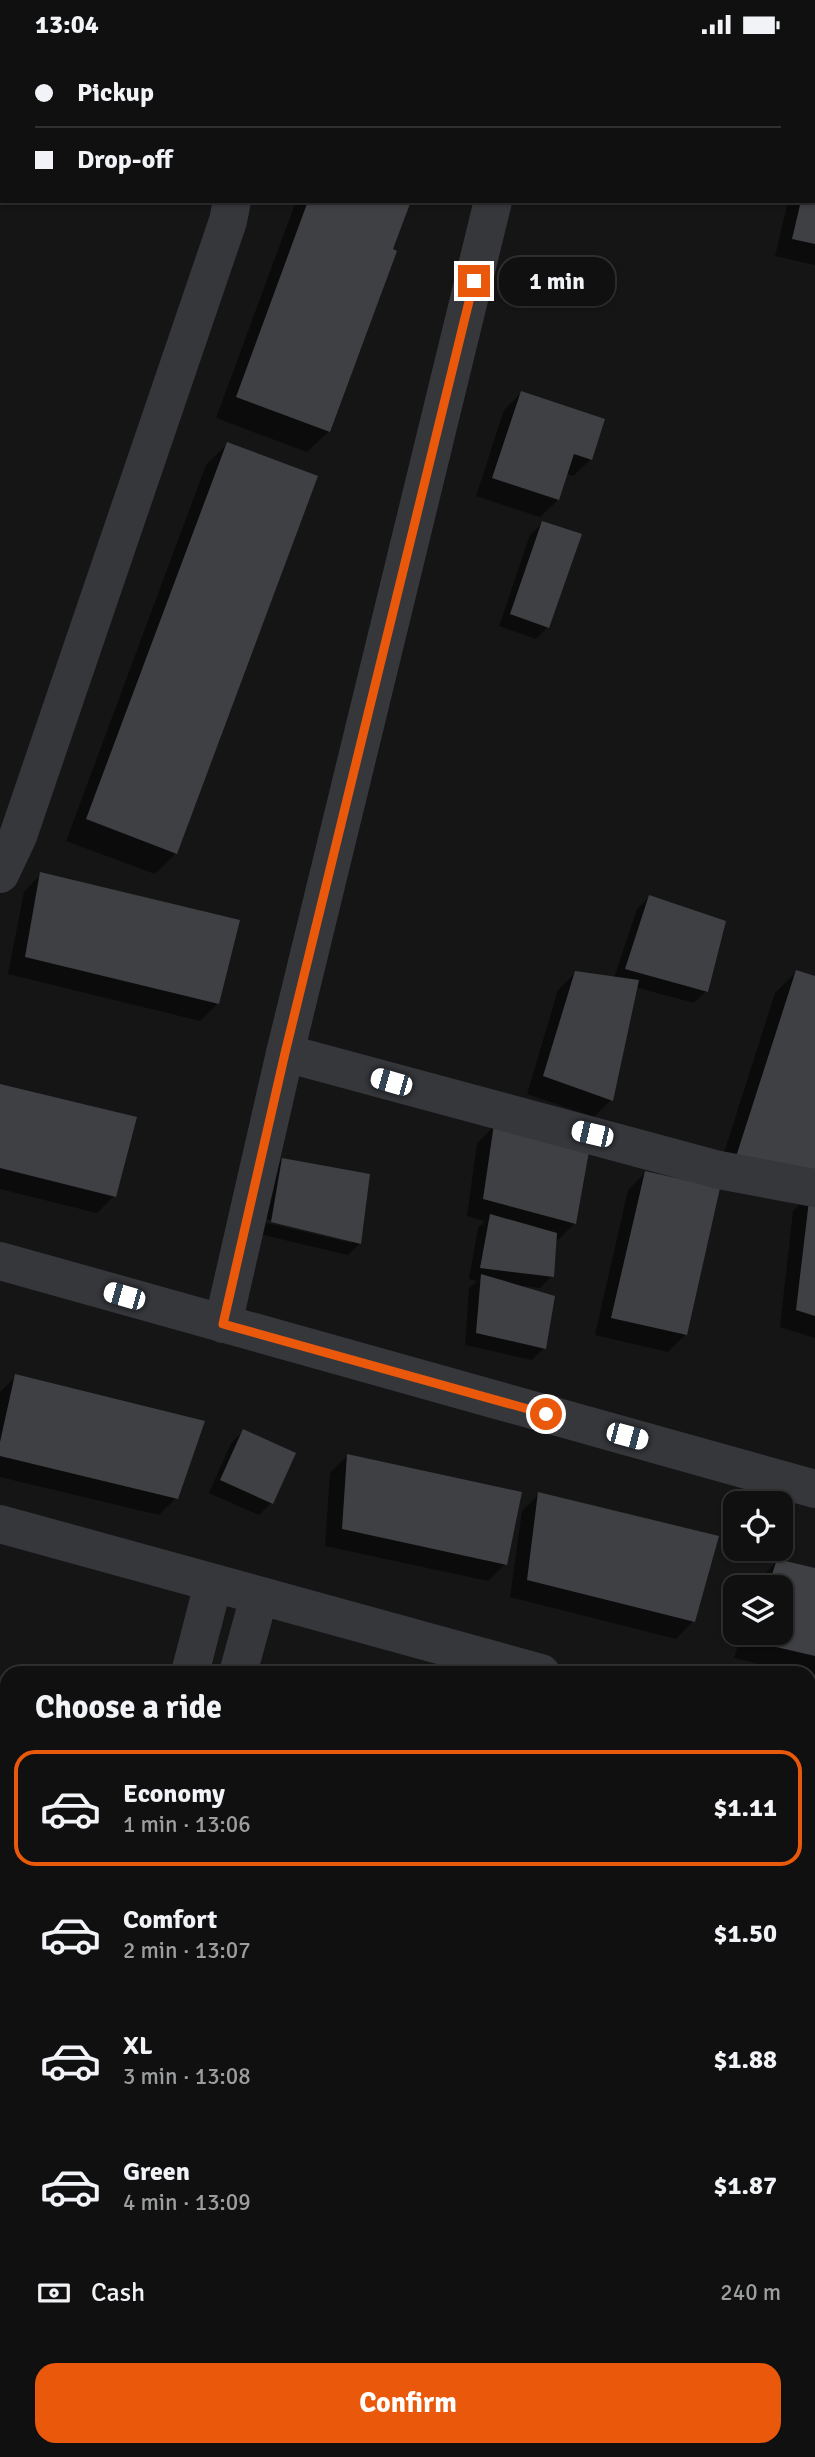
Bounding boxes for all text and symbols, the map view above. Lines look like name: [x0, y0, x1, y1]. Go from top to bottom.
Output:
text: 13:04: [35, 9, 99, 41]
text: Pickup: [77, 77, 154, 109]
text: Drop-off: [77, 144, 173, 176]
callout: 1 min: [498, 257, 614, 305]
route end: [458, 265, 490, 297]
text: 1 min: [529, 267, 585, 296]
car: [368, 1066, 415, 1098]
car: [570, 1119, 615, 1149]
car: [101, 1280, 148, 1312]
route start: [530, 1398, 562, 1430]
car: [604, 1420, 651, 1452]
map controls: [723, 1491, 793, 1645]
button: locate: [723, 1491, 793, 1561]
button: layers: [723, 1575, 793, 1645]
text: Choose a ride: [35, 1688, 222, 1727]
icon: car: [39, 1777, 102, 1840]
text: Economy: [123, 1778, 225, 1810]
text: $1.11: [713, 1792, 777, 1824]
text: 1 min · 13:06: [123, 1810, 251, 1839]
icon: car: [39, 1903, 102, 1966]
text: Comfort: [123, 1904, 217, 1936]
text: $1.50: [713, 1918, 777, 1950]
text: 2 min · 13:07: [123, 1936, 251, 1965]
icon: car: [39, 2029, 102, 2092]
text: XL: [123, 2030, 153, 2062]
text: $1.88: [713, 2044, 777, 2076]
text: 3 min · 13:08: [123, 2062, 251, 2091]
icon: car: [39, 2155, 102, 2218]
text: Green: [123, 2156, 190, 2188]
text: $1.87: [713, 2170, 777, 2202]
text: 4 min · 13:09: [123, 2188, 251, 2217]
icon: cash: [35, 2274, 73, 2312]
text: Cash: [91, 2277, 145, 2309]
text: 240 m: [720, 2278, 781, 2307]
button: Confirm: [35, 2363, 781, 2443]

